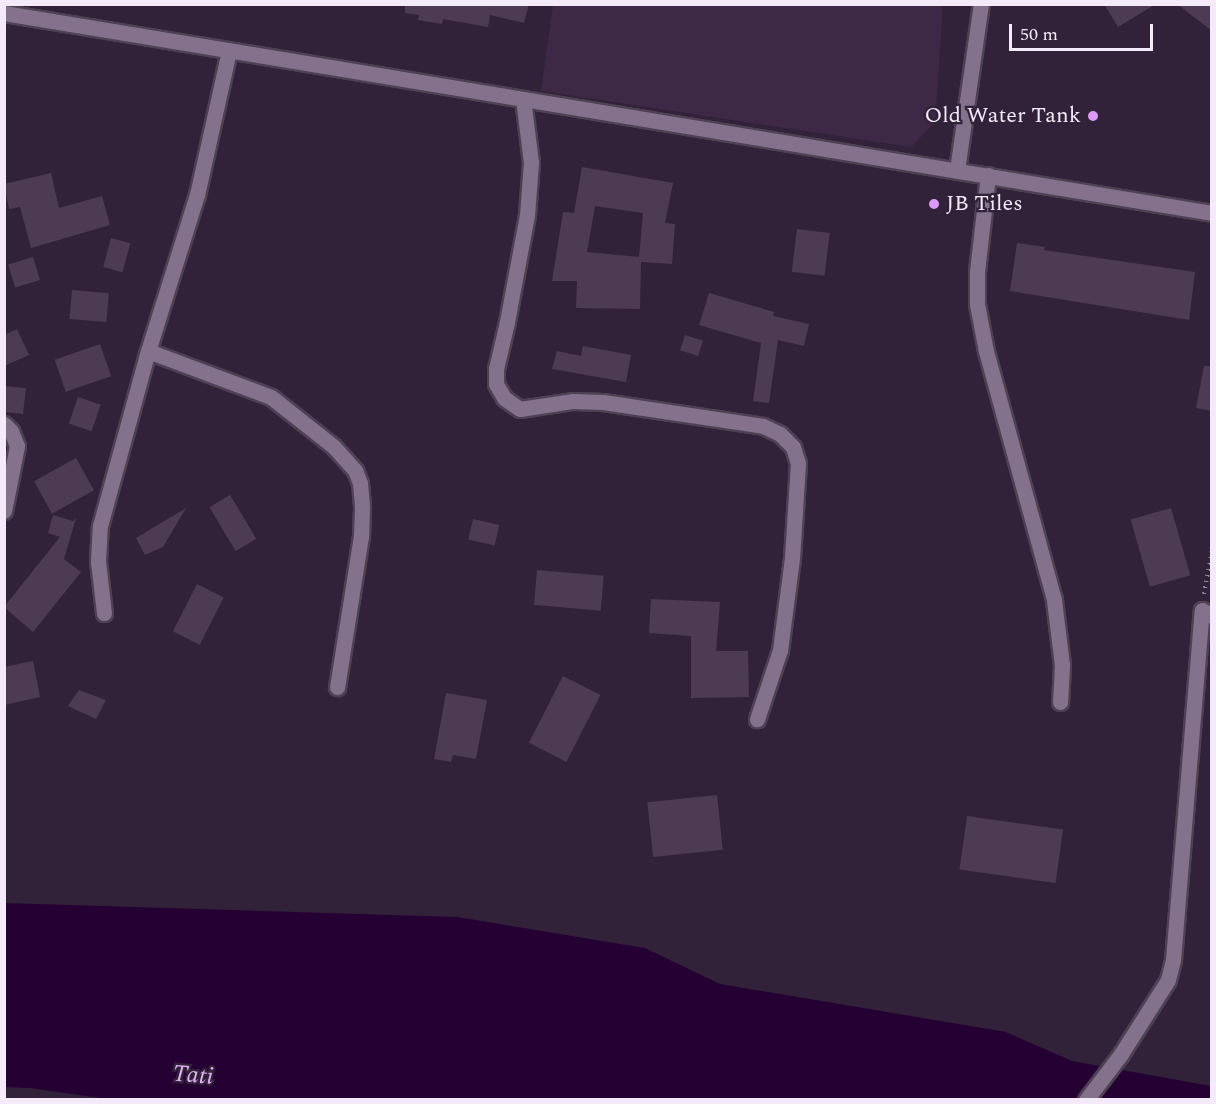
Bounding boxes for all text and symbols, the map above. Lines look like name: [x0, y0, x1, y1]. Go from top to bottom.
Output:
scale bar: [1012, 12, 1156, 50]
text: 50 m: [1020, 21, 1058, 48]
place label: Old Water Tank: [925, 103, 1081, 129]
marker: Old Water Tank: [1086, 109, 1100, 123]
place label: JB Tiles: [946, 191, 1023, 217]
marker: JB Tiles: [927, 197, 941, 211]
water label: Tati: [171, 1060, 215, 1092]

